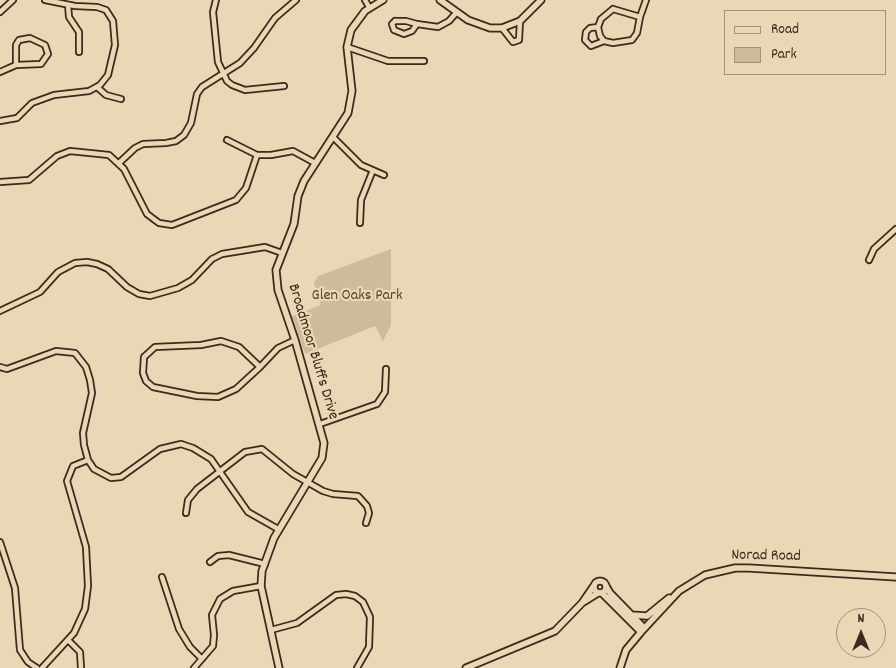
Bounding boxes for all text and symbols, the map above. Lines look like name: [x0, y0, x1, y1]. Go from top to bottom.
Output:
legend: [724, 10, 886, 75]
text: Road: [771, 19, 799, 41]
text: Park: [771, 44, 797, 66]
street label: Broadmoor Bluffs Drive: [282, 282, 342, 422]
park label: Glen Oaks Park: [312, 287, 402, 307]
street label: Norad Road: [731, 547, 801, 567]
north arrow: [836, 608, 886, 658]
text: N: [858, 609, 864, 629]

